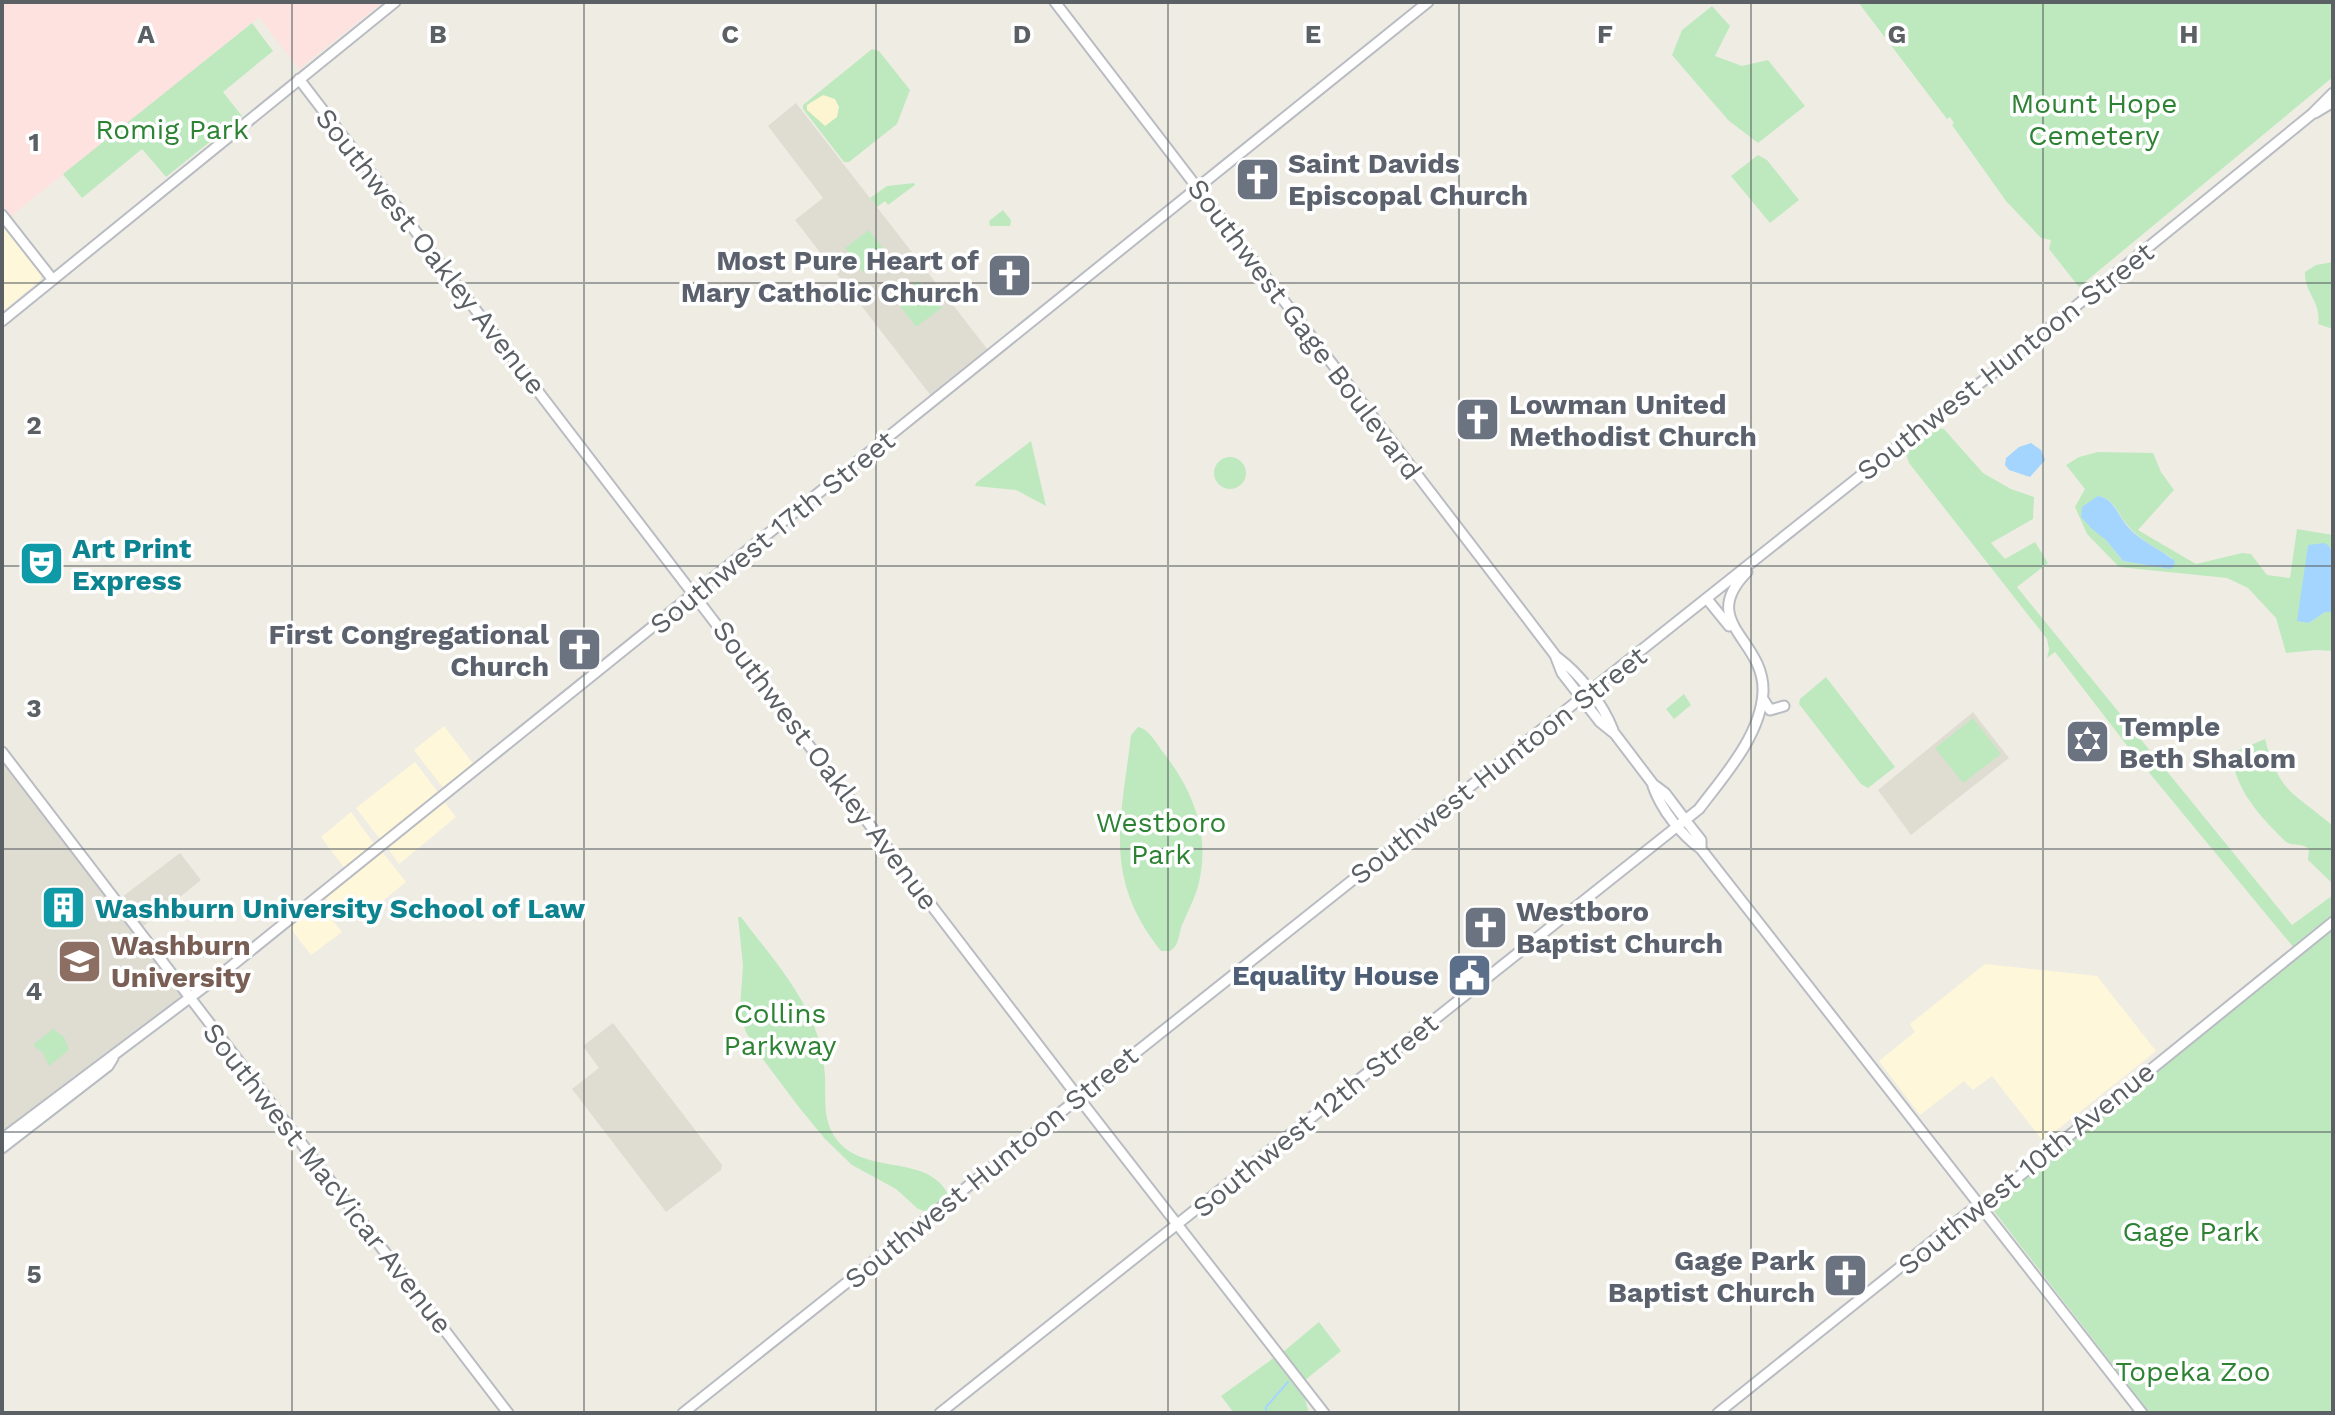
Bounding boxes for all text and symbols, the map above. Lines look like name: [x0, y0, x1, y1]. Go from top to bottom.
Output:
text: A: [137, 19, 155, 49]
text: B: [429, 19, 447, 49]
text: C: [721, 19, 739, 49]
text: D: [1013, 19, 1031, 49]
text: E: [1305, 19, 1321, 49]
text: F: [1597, 19, 1613, 49]
text: G: [1888, 19, 1906, 49]
text: H: [2179, 19, 2199, 49]
park label: Mount Hope Cemetery: [2010, 87, 2178, 152]
street label: Southwest Oakley Avenue: [309, 102, 553, 401]
park label: Romig Park: [95, 113, 249, 146]
text: 1: [28, 127, 40, 157]
place label: Saint Davids Episcopal Church: [1288, 147, 1528, 212]
church icon: Saint Davids Episcopal Church: [1233, 155, 1281, 203]
street label: Southwest Gage Boulevard: [1181, 172, 1429, 486]
street label: Southwest Huntoon Street: [1850, 235, 2160, 487]
place label: Most Pure Heart of Mary Catholic Church: [681, 244, 979, 309]
church icon: Most Pure Heart of Mary Catholic Church: [986, 252, 1034, 300]
place label: Lowman United Methodist Church: [1509, 388, 1757, 453]
church icon: Lowman United Methodist Church: [1454, 396, 1502, 444]
text: 2: [26, 410, 42, 440]
street label: Southwest 17th Street: [643, 423, 901, 641]
place label: Art Print Express: [72, 532, 191, 597]
theatre icon: Art Print Express: [17, 540, 65, 588]
street label: Southwest Oakley Avenue: [706, 614, 945, 917]
place label: First Congregational Church: [269, 618, 550, 683]
church icon: First Congregational Church: [556, 626, 604, 674]
street label: Southwest Huntoon Street: [1343, 639, 1653, 891]
text: 3: [26, 693, 42, 723]
place label: Temple Beth Shalom: [2119, 710, 2296, 775]
synagogue icon: Temple Beth Shalom: [2064, 718, 2112, 766]
park label: Westboro Park: [1096, 806, 1226, 871]
building icon: Washburn University School of Law: [40, 884, 88, 932]
place label: Washburn University School of Law: [95, 892, 586, 925]
place label: Westboro Baptist Church: [1516, 895, 1723, 960]
church icon: Westboro Baptist Church: [1461, 903, 1509, 951]
place label: Washburn University: [111, 929, 251, 994]
school or university icon: Washburn University: [56, 937, 104, 985]
public building icon: Equality House: [1446, 951, 1494, 999]
place label: Equality House: [1232, 959, 1439, 992]
text: 4: [26, 976, 43, 1006]
park label: Collins Parkway: [724, 997, 837, 1062]
street label: Southwest 12th Street: [1186, 1006, 1445, 1224]
street label: Southwest MacVicar Avenue: [196, 1016, 459, 1340]
street label: Southwest Huntoon Street: [838, 1039, 1145, 1296]
street label: Southwest 10th Avenue: [1891, 1055, 2161, 1282]
park label: Gage Park: [2123, 1215, 2260, 1248]
place label: Gage Park Baptist Church: [1608, 1244, 1816, 1309]
church icon: Gage Park Baptist Church: [1822, 1252, 1870, 1300]
text: 5: [26, 1259, 42, 1289]
park label: Topeka Zoo: [2115, 1355, 2271, 1388]

